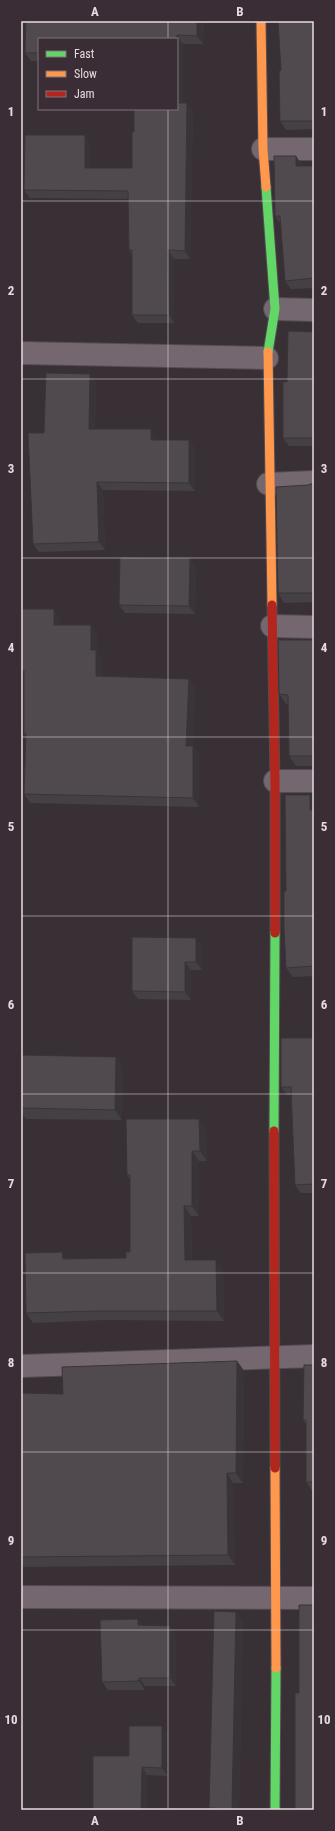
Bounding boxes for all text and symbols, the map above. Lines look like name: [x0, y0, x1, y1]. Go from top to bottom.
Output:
text: A: [91, 4, 99, 19]
text: B: [236, 4, 244, 19]
legend: [38, 38, 178, 110]
text: Fast: [74, 47, 95, 61]
text: Slow: [74, 67, 97, 81]
text: Jam: [74, 87, 95, 101]
text: 1: [8, 104, 14, 119]
text: 1: [321, 104, 327, 119]
text: 2: [8, 283, 15, 298]
text: 2: [321, 283, 328, 298]
text: 3: [8, 461, 14, 476]
text: 3: [321, 461, 327, 476]
text: 4: [8, 640, 15, 655]
text: 4: [321, 640, 328, 655]
text: 5: [8, 819, 15, 834]
text: 5: [321, 819, 328, 834]
text: 6: [8, 997, 15, 1012]
text: 6: [321, 997, 328, 1012]
text: 7: [8, 1176, 15, 1191]
text: 7: [321, 1176, 328, 1191]
text: 8: [8, 1355, 14, 1370]
text: 8: [321, 1355, 327, 1370]
text: 9: [8, 1533, 14, 1548]
text: 9: [321, 1533, 327, 1548]
text: 10: [4, 1712, 18, 1727]
text: 10: [317, 1712, 331, 1727]
text: A: [91, 1813, 99, 1828]
text: B: [236, 1813, 244, 1828]

